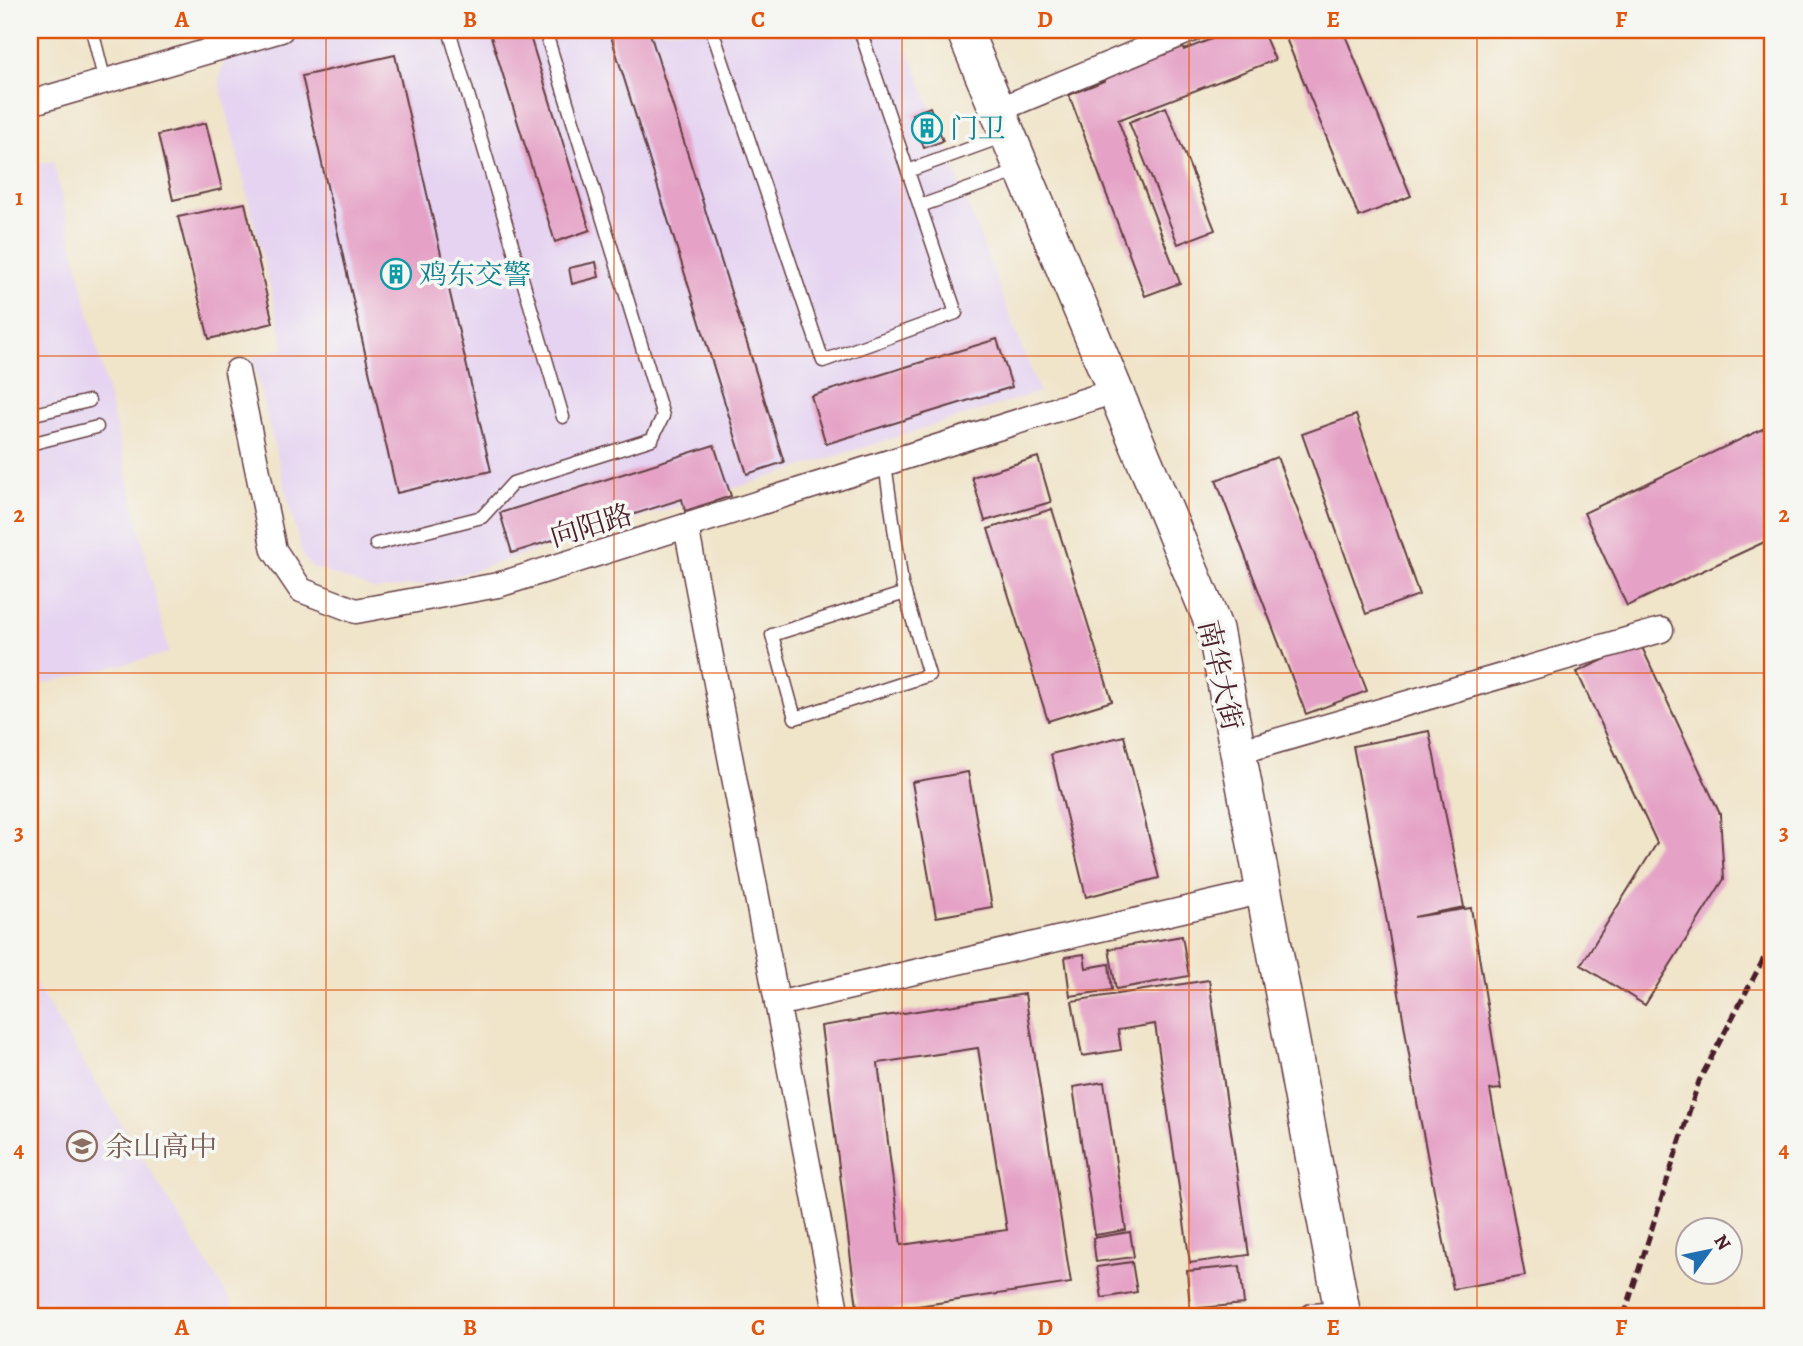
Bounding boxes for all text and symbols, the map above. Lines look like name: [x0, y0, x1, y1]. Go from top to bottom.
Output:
text: A: [174, 4, 190, 35]
text: B: [463, 4, 477, 35]
text: C: [751, 4, 765, 35]
text: D: [1037, 4, 1053, 35]
text: E: [1326, 4, 1340, 35]
text: F: [1615, 4, 1628, 35]
place label: 门卫: [950, 110, 1006, 148]
building icon: 门卫: [910, 111, 944, 145]
text: 1: [15, 182, 23, 213]
text: 1: [1780, 182, 1788, 213]
place label: 鸡东交警: [419, 256, 531, 294]
building icon: 鸡东交警: [379, 257, 413, 291]
street label: 向阳路: [546, 496, 637, 556]
text: 2: [13, 499, 25, 530]
text: 2: [1778, 499, 1790, 530]
street label: 南华大街: [1189, 616, 1251, 734]
text: 3: [14, 817, 24, 848]
text: 3: [1779, 817, 1789, 848]
place label: 余山高中: [105, 1128, 217, 1166]
school or university icon: 余山高中: [65, 1129, 99, 1163]
text: 4: [14, 1134, 25, 1165]
text: 4: [1779, 1134, 1790, 1165]
north arrow: [1674, 1216, 1744, 1286]
text: N: [1708, 1229, 1737, 1255]
text: A: [174, 1312, 190, 1343]
text: B: [463, 1312, 477, 1343]
text: C: [751, 1312, 765, 1343]
text: D: [1037, 1312, 1053, 1343]
text: E: [1326, 1312, 1340, 1343]
text: F: [1615, 1312, 1628, 1343]

